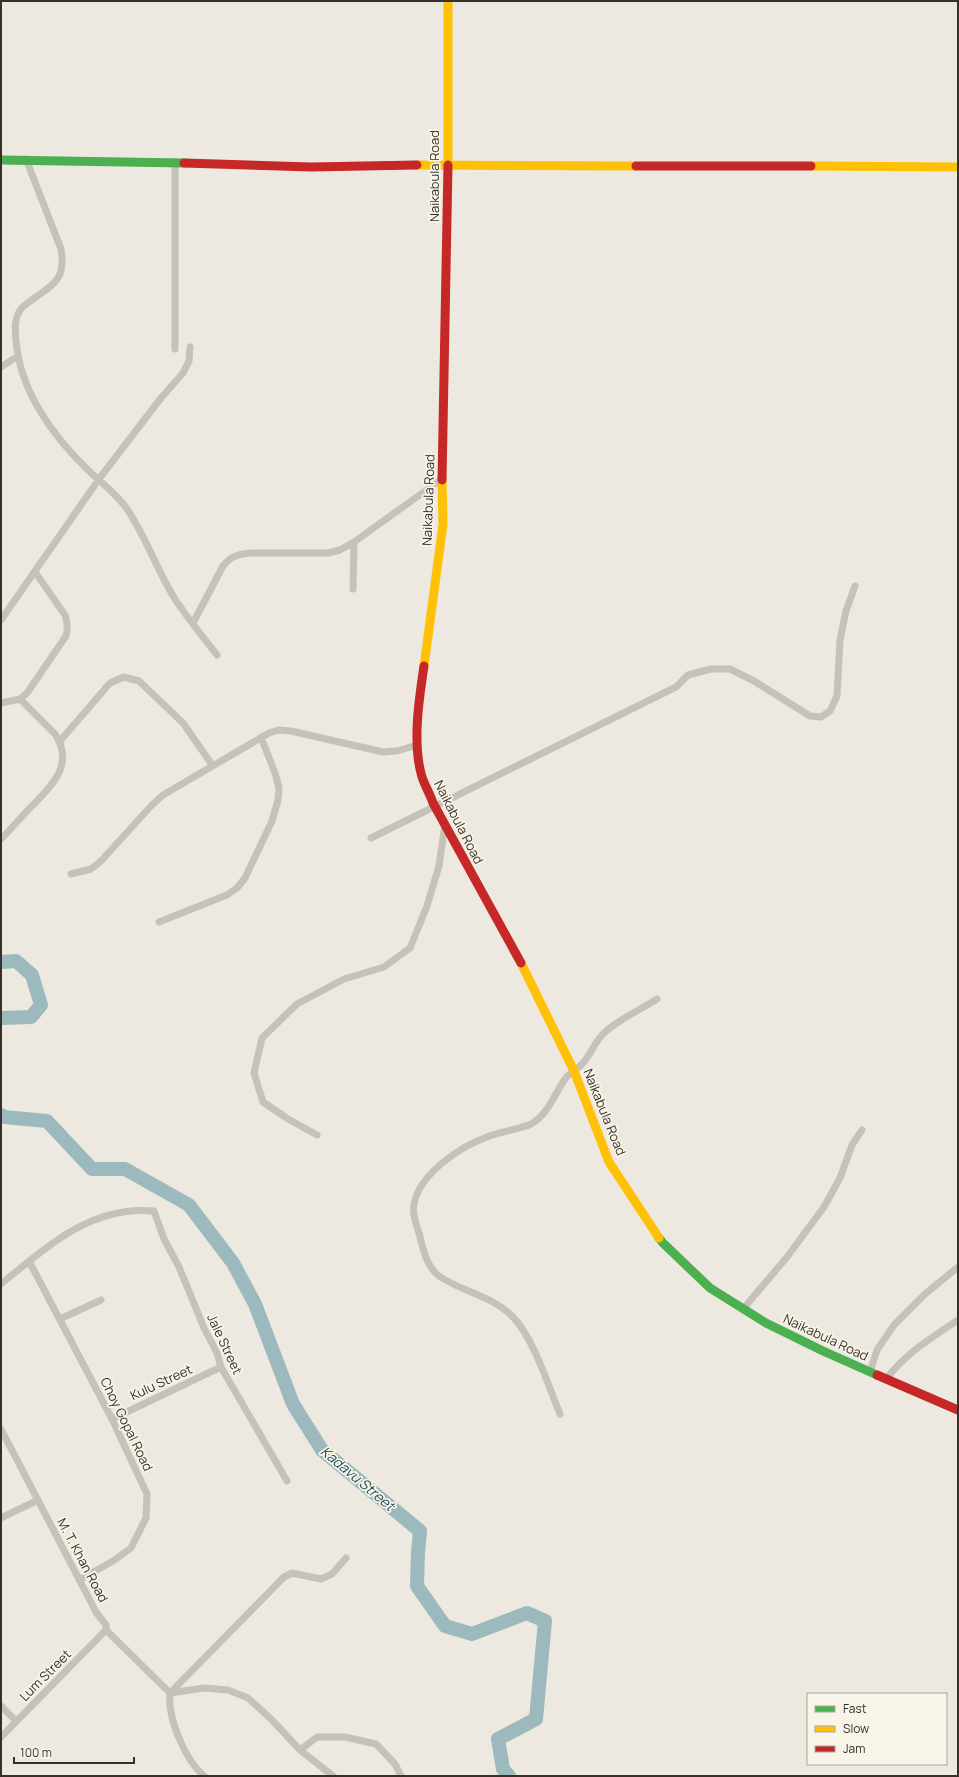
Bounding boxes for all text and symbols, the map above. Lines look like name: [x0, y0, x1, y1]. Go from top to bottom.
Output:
street label: Naikabula Road: [425, 130, 443, 222]
street label: Naikabula Road: [417, 454, 439, 546]
street label: Naikabula Road: [430, 777, 488, 867]
street label: Naikabula Road: [579, 1066, 631, 1158]
street label: Naikabula Road: [781, 1309, 871, 1365]
street label: Jale Street: [203, 1311, 247, 1377]
street label: Kulu Street: [127, 1360, 195, 1404]
street label: Choy Gopal Road: [97, 1374, 157, 1474]
water label: Kadavu Street: [317, 1441, 400, 1515]
street label: M. T. Khan Road: [53, 1515, 113, 1605]
street label: Lum Street: [15, 1645, 75, 1705]
legend: [807, 1693, 947, 1765]
text: Fast: [843, 1700, 867, 1717]
text: Slow: [843, 1720, 869, 1737]
scale bar: [14, 1739, 134, 1765]
text: Jam: [843, 1740, 865, 1757]
text: 100 m: [20, 1744, 52, 1761]

